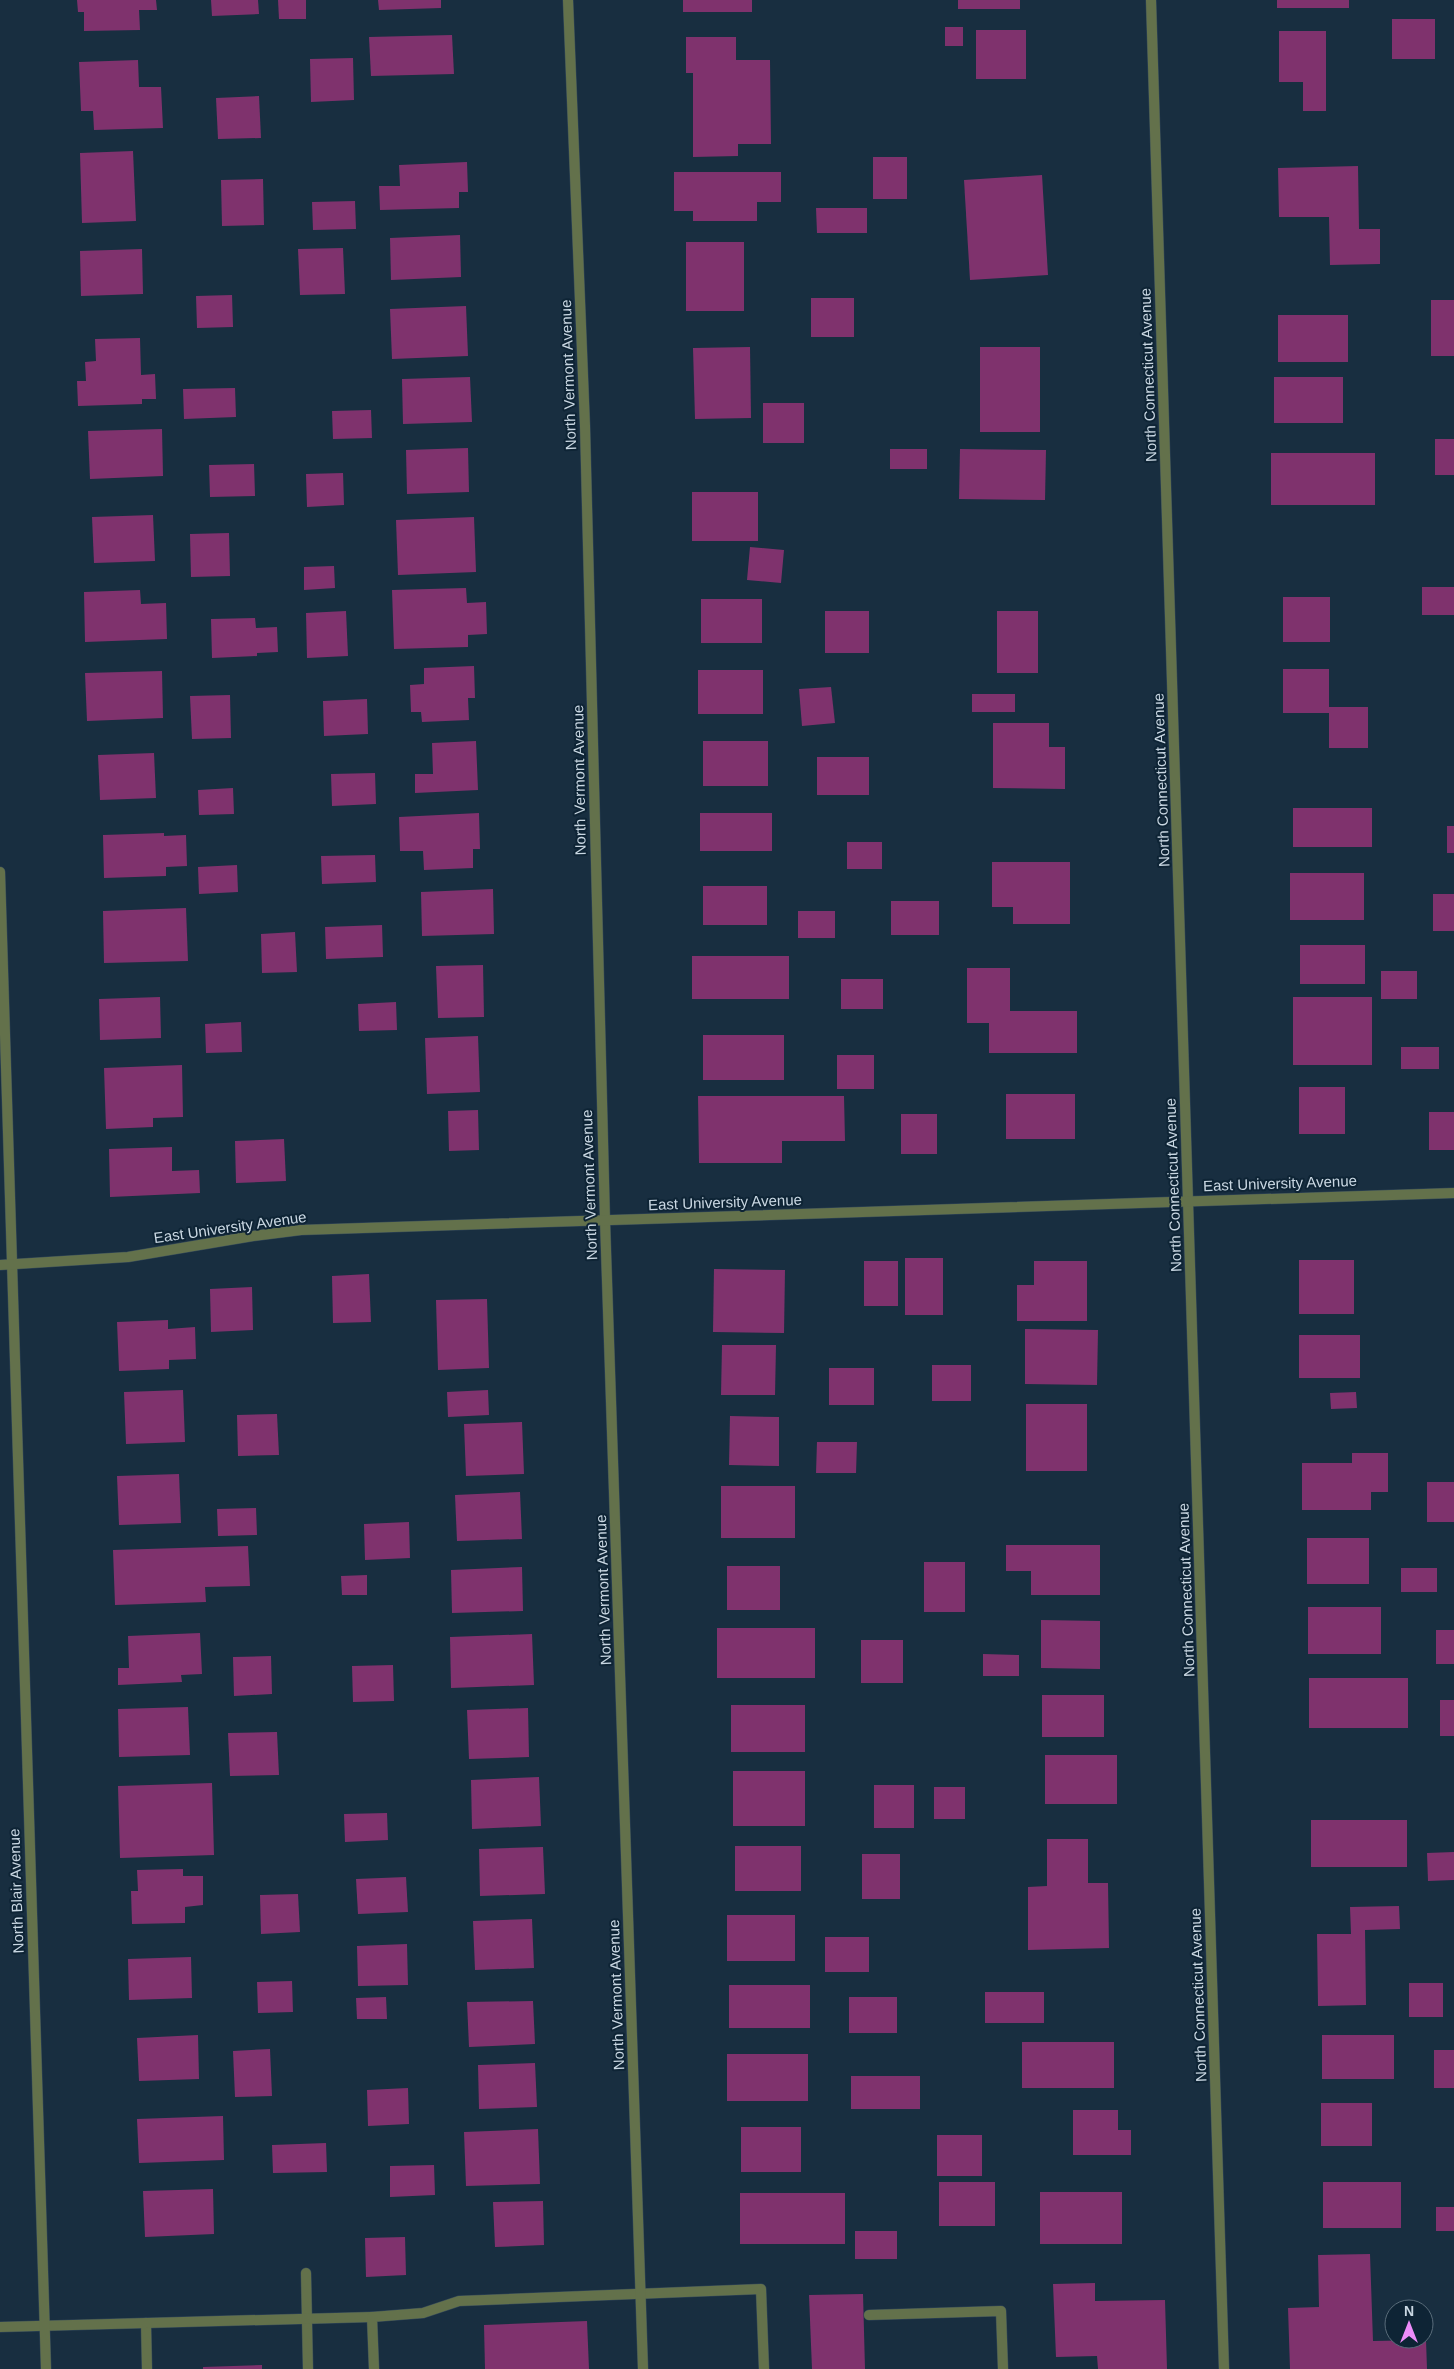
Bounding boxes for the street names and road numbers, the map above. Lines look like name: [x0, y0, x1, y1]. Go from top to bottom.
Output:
street label: North Connecticut Avenue: [1136, 288, 1160, 462]
street label: North Vermont Avenue: [557, 299, 579, 451]
street label: North Connecticut Avenue: [1149, 693, 1173, 867]
street label: North Vermont Avenue: [569, 705, 589, 855]
street label: North Connecticut Avenue: [1161, 1098, 1185, 1272]
street label: North Vermont Avenue: [578, 1109, 600, 1261]
street label: East University Avenue: [1203, 1172, 1357, 1194]
street label: East University Avenue: [648, 1191, 802, 1213]
street label: East University Avenue: [153, 1208, 307, 1246]
street label: North Connecticut Avenue: [1174, 1503, 1198, 1677]
street label: North Vermont Avenue: [592, 1514, 614, 1666]
street label: North Blair Avenue: [5, 1828, 27, 1954]
street label: North Connecticut Avenue: [1186, 1908, 1210, 2082]
street label: North Vermont Avenue: [605, 1919, 627, 2071]

